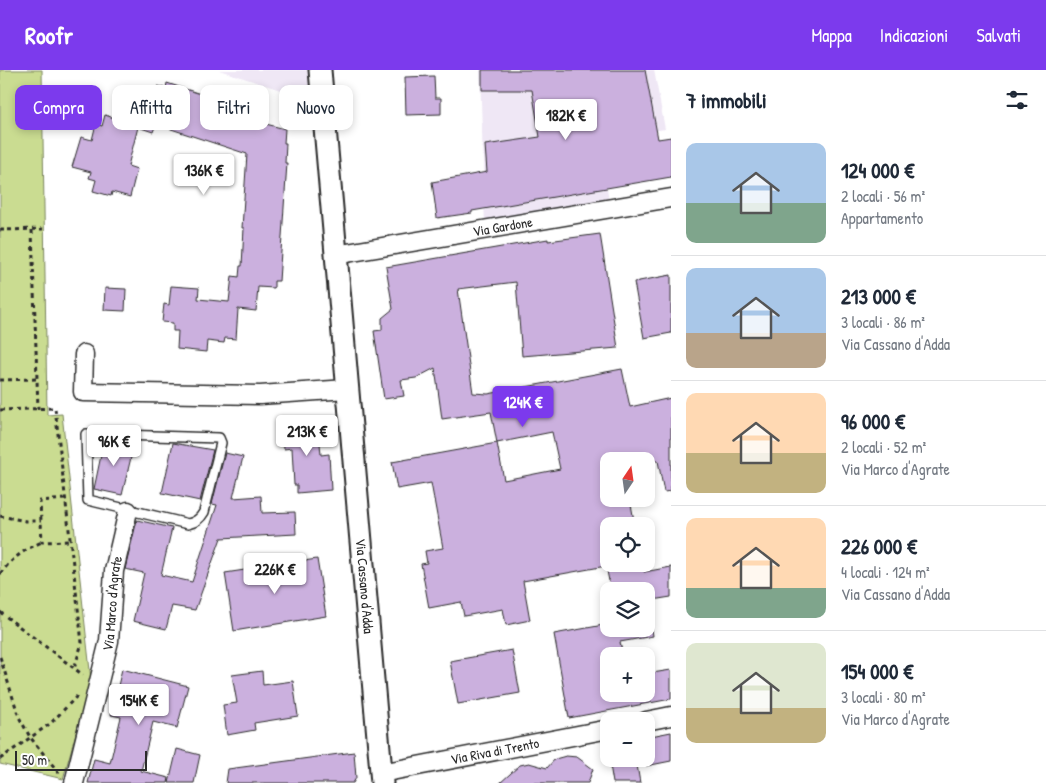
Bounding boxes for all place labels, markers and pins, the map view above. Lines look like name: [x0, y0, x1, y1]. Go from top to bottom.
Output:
pin: 182K €: [525, 98, 607, 141]
pin: 136K €: [163, 154, 245, 196]
pin: 124K €: [482, 386, 564, 428]
pin: 213K €: [266, 414, 348, 457]
pin: 96K €: [79, 424, 149, 467]
pin: 226K €: [234, 552, 316, 595]
pin: 154K €: [98, 684, 180, 726]

